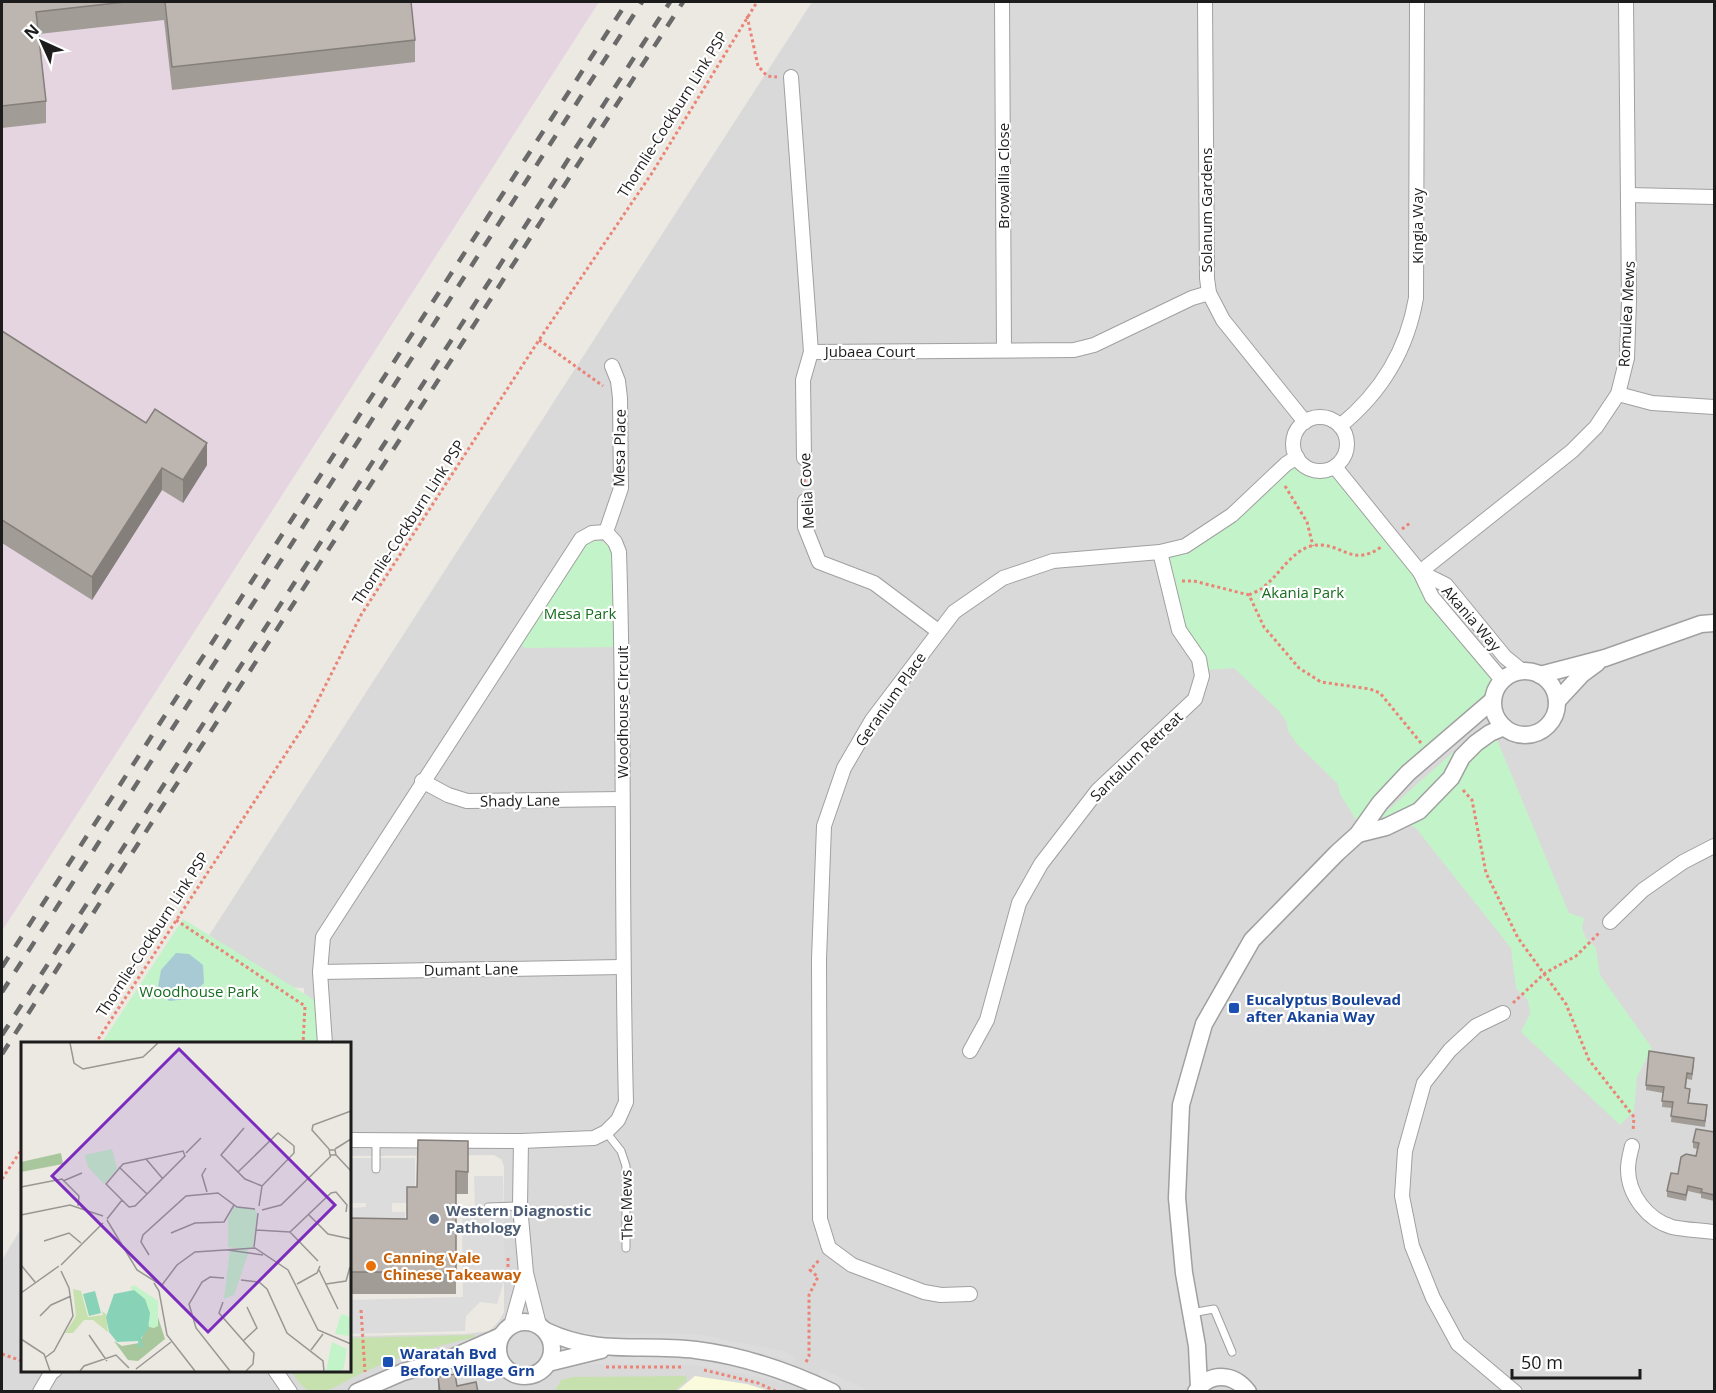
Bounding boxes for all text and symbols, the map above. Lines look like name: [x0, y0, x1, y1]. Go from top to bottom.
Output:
north arrow: [12, 12, 72, 72]
text: N: [19, 19, 44, 44]
street label: Thornlie-Cockburn Link PSP: [612, 27, 732, 201]
street label: Browallia Close: [993, 123, 1013, 229]
street label: Solanum Gardens: [1196, 148, 1216, 272]
street label: Kingia Way: [1407, 188, 1427, 264]
street label: Romulea Mews: [1613, 260, 1639, 368]
street label: Jubaea Court: [823, 341, 915, 361]
street label: Mesa Place: [608, 409, 630, 487]
street label: Thornlie-Cockburn Link PSP: [347, 436, 469, 608]
street label: Melia Cove: [794, 452, 818, 530]
street label: Akania Way: [1438, 581, 1506, 655]
park label: Akania Park: [1262, 582, 1344, 602]
park label: Mesa Park: [544, 603, 616, 623]
street label: Woodhouse Circuit: [612, 646, 632, 778]
street label: Geranium Place: [850, 648, 930, 750]
street label: Santalum Retreat: [1085, 707, 1187, 805]
street label: Shady Lane: [480, 789, 560, 811]
street label: Thornlie-Cockburn Link PSP: [91, 848, 213, 1020]
street label: Dumant Lane: [424, 958, 518, 980]
park label: Woodhouse Park: [139, 981, 259, 1001]
place label: Eucalyptus Boulevad after Akania Way: [1246, 989, 1401, 1026]
marker: Eucalyptus Boulevad after Akania Way: [1227, 1001, 1241, 1015]
inset map: [21, 1042, 351, 1372]
street label: The Mews: [615, 1170, 637, 1240]
place label: Western Diagnostic Pathology: [446, 1200, 592, 1237]
marker: Western Diagnostic Pathology: [427, 1212, 441, 1226]
place label: Canning Vale Chinese Takeaway: [383, 1247, 522, 1284]
marker: Canning Vale Chinese Takeaway: [364, 1259, 378, 1273]
scale bar: [1512, 1342, 1640, 1380]
place label: Waratah Bvd Before Village Grn: [400, 1343, 535, 1380]
text: 50 m: [1521, 1350, 1563, 1374]
marker: Waratah Bvd Before Village Grn: [381, 1355, 395, 1369]

